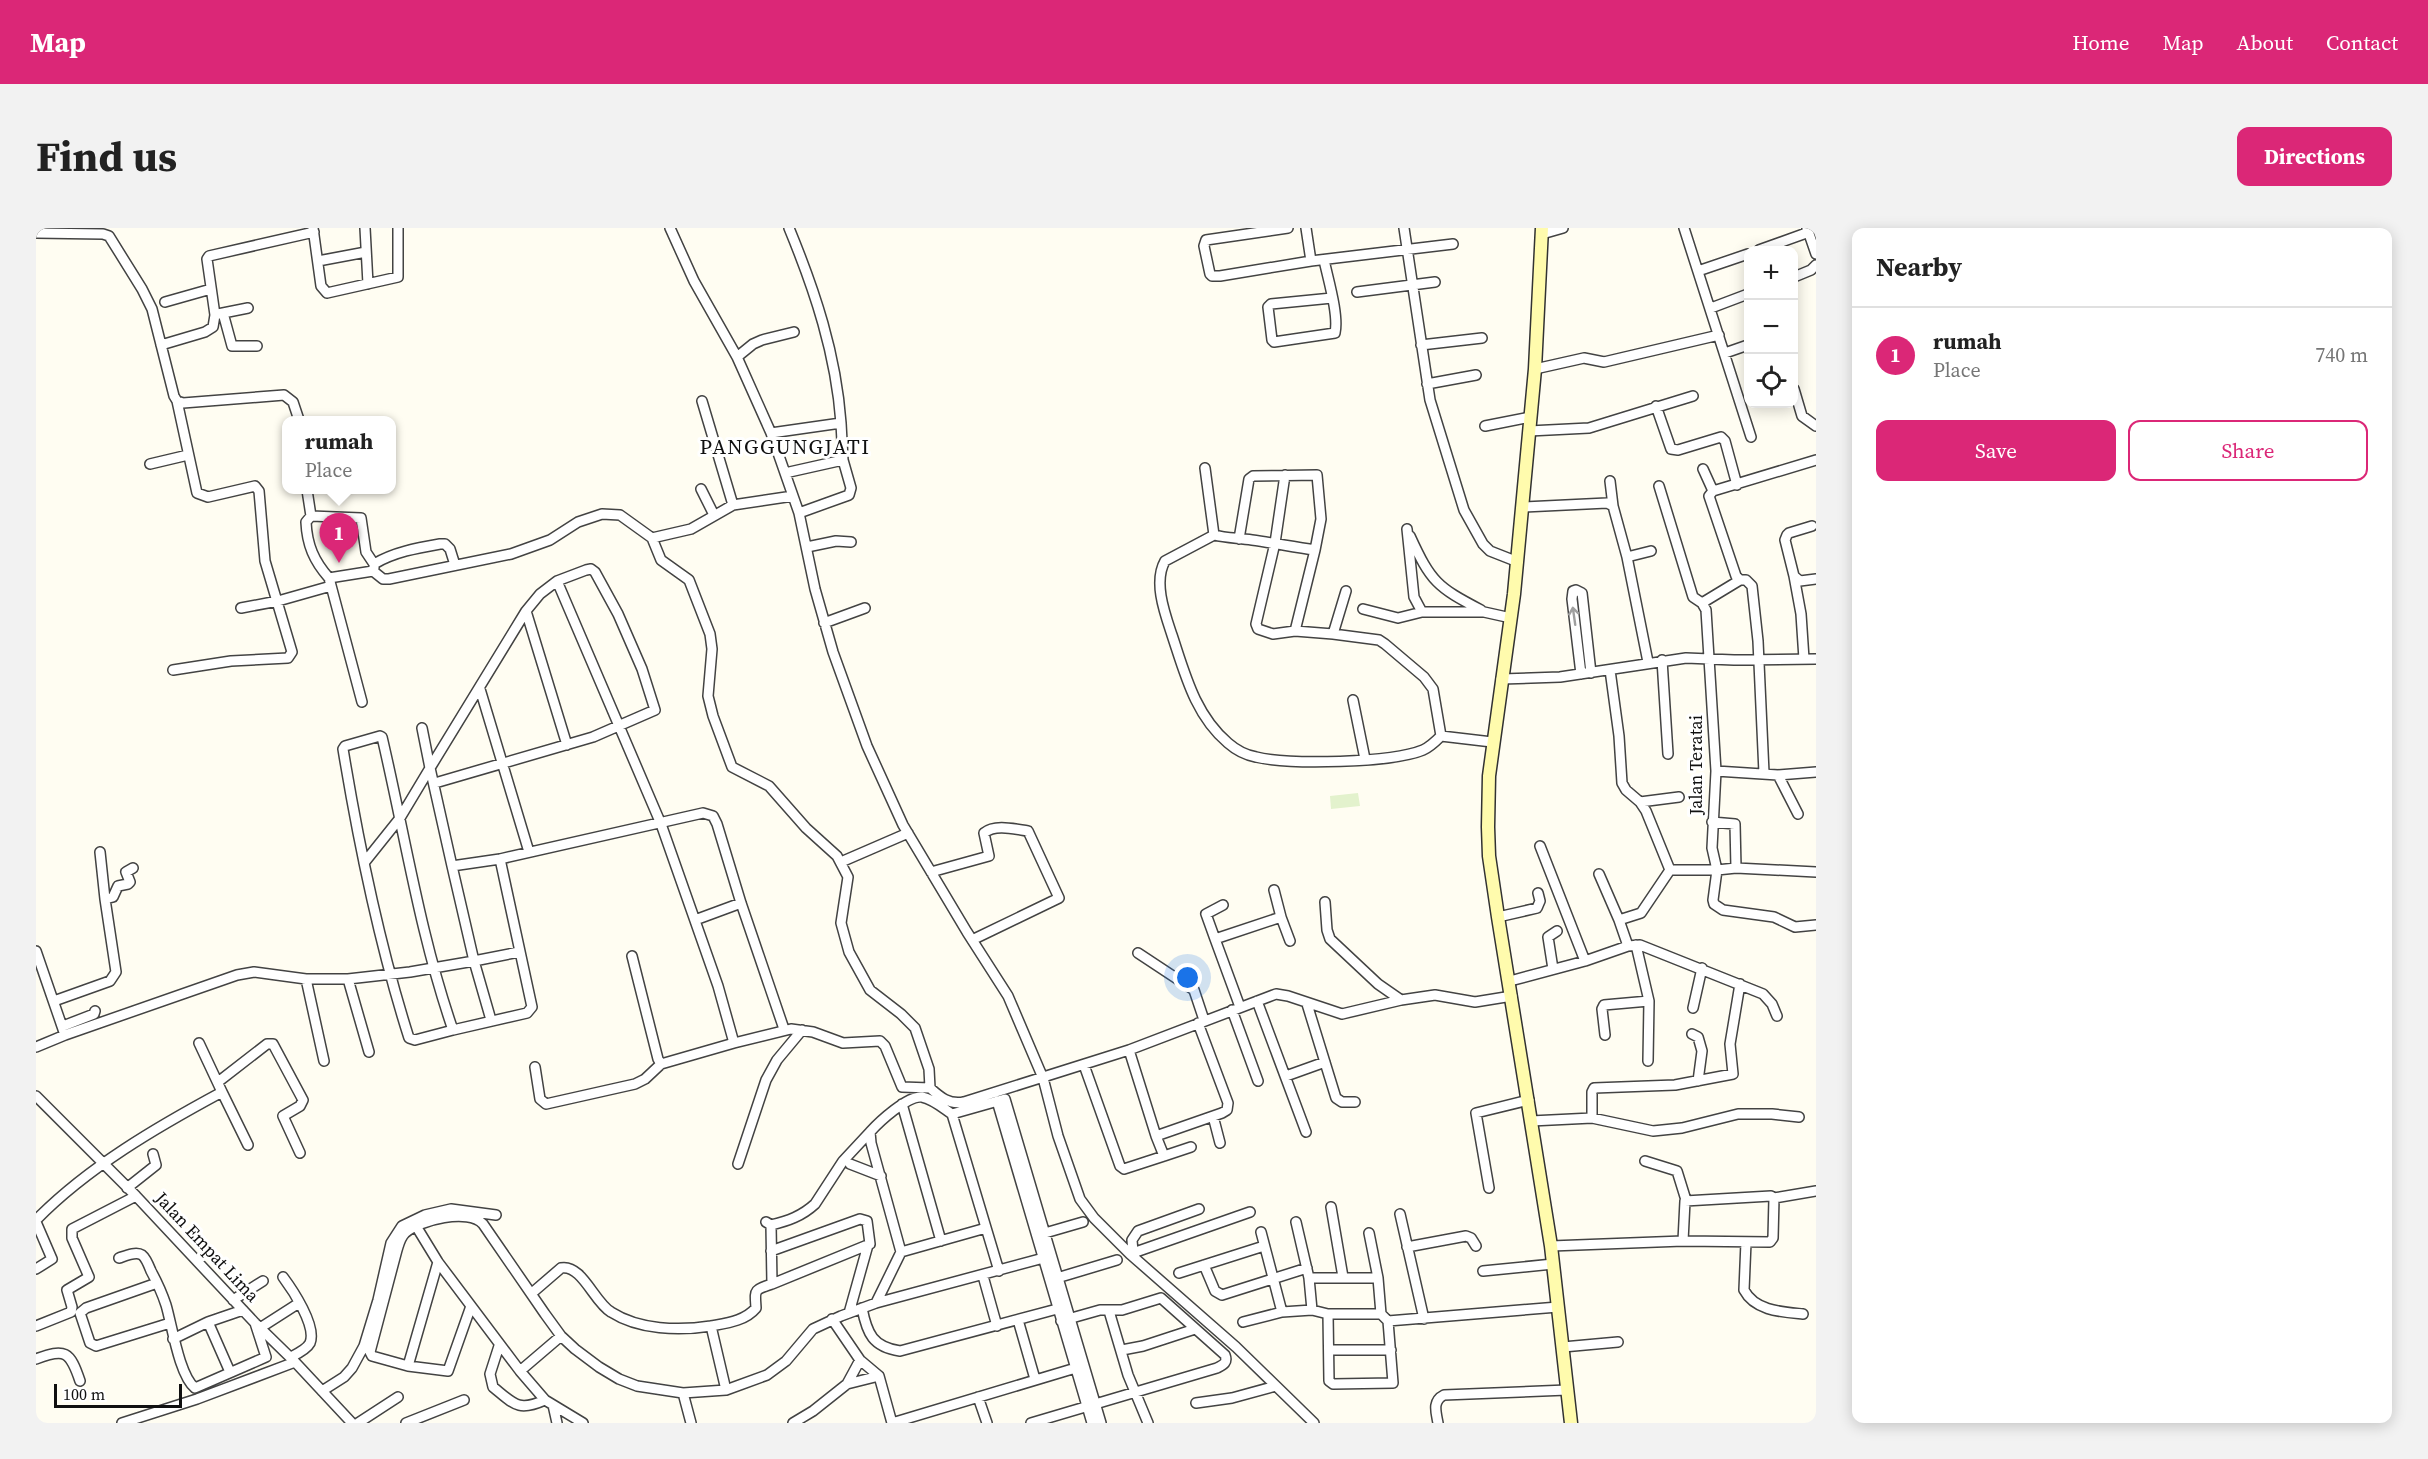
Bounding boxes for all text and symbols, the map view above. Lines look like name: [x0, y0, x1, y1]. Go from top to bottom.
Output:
text: Map: [30, 23, 86, 61]
text: Home: [2072, 28, 2130, 57]
text: Map: [2163, 28, 2204, 57]
text: About: [2237, 28, 2293, 57]
text: Contact: [2326, 28, 2398, 57]
text: Find us: [36, 127, 177, 185]
button: Directions: [2237, 127, 2392, 186]
map controls: [1744, 246, 1798, 408]
button: +: [1744, 246, 1798, 300]
text: Nearby: [1876, 249, 1962, 285]
button: −: [1744, 300, 1798, 354]
text: rumah: [1933, 326, 2002, 356]
text: 1: [1890, 341, 1901, 369]
text: 740 m: [2315, 341, 2368, 369]
button: locate: [1744, 354, 1798, 408]
text: Place: [1933, 356, 1981, 384]
popup: [282, 416, 396, 494]
button: Save: [1876, 420, 2116, 481]
button: Share: [2128, 420, 2368, 481]
text: rumah: [305, 426, 373, 456]
district label: PANGGUNGJATI: [700, 432, 870, 461]
text: Place: [305, 456, 352, 484]
pin: 1: [320, 514, 358, 563]
one-way arrow: [1569, 607, 1580, 626]
street label: Jalan Teratai: [1683, 715, 1708, 816]
your location: [1173, 963, 1202, 992]
street label: Jalan Empat Lima: [149, 1185, 266, 1308]
scale bar: [54, 1381, 182, 1408]
text: 100 m: [63, 1383, 105, 1405]

